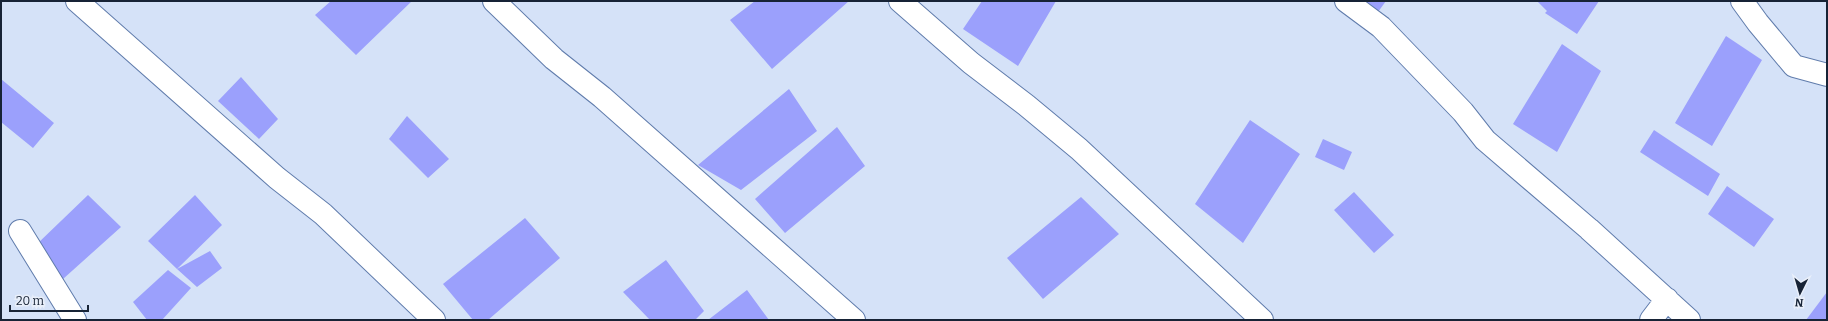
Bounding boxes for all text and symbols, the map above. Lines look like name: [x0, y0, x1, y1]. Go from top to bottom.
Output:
north arrow: [1780, 273, 1820, 313]
scale bar: [10, 287, 88, 313]
text: 20 m: [16, 294, 45, 308]
text: N: [1794, 296, 1804, 309]

